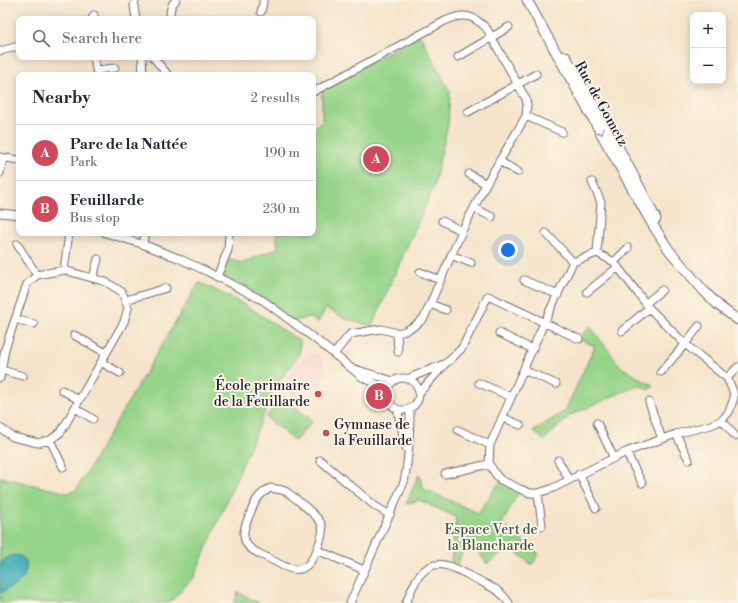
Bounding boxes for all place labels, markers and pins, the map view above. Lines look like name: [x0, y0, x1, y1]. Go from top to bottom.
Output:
pin: A: [363, 144, 389, 174]
place label: École primaire de la Feuillarde: [214, 375, 310, 411]
pin: B: [366, 381, 392, 411]
marker: École primaire de la Feuillarde: [313, 389, 323, 399]
place label: Gymnase de la Feuillarde: [334, 416, 412, 450]
marker: Gymnase de la Feuillarde: [321, 428, 331, 438]

